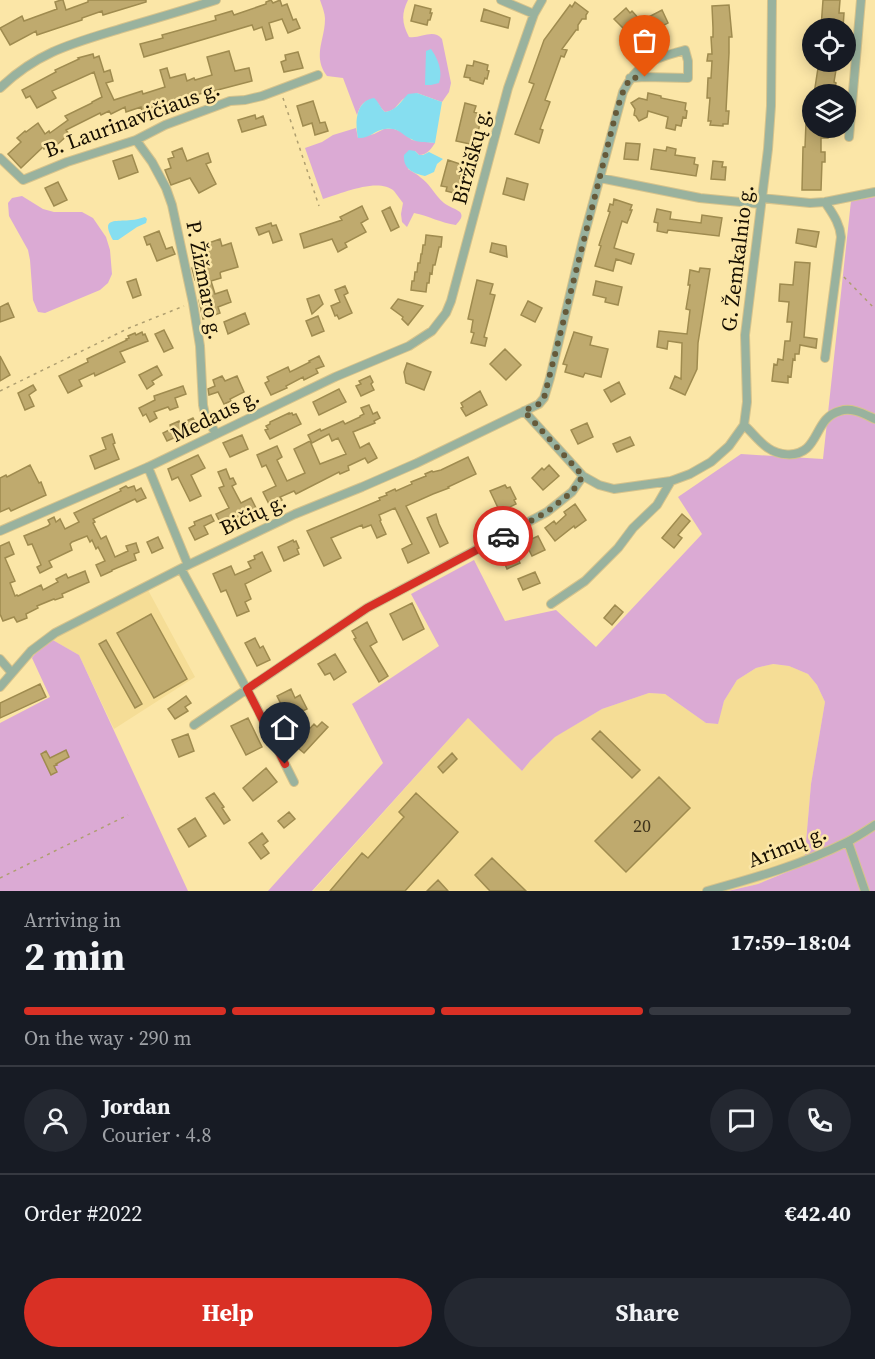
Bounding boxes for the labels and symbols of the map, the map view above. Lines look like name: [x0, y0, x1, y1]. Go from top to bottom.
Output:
pin: [619, 15, 670, 77]
street label: B. Laurinavičiaus g.: [40, 74, 224, 164]
street label: Biržiškų g.: [444, 104, 498, 208]
street label: G. Žemkalnio g.: [714, 183, 760, 333]
street label: P. Žižmaro g.: [179, 218, 231, 342]
street label: Medaus g.: [166, 381, 264, 449]
street label: Bičių g.: [215, 486, 291, 542]
courier: [473, 506, 533, 566]
pin: [259, 702, 310, 764]
house number: 20: [633, 813, 651, 838]
street label: Arimų g.: [743, 818, 831, 874]

